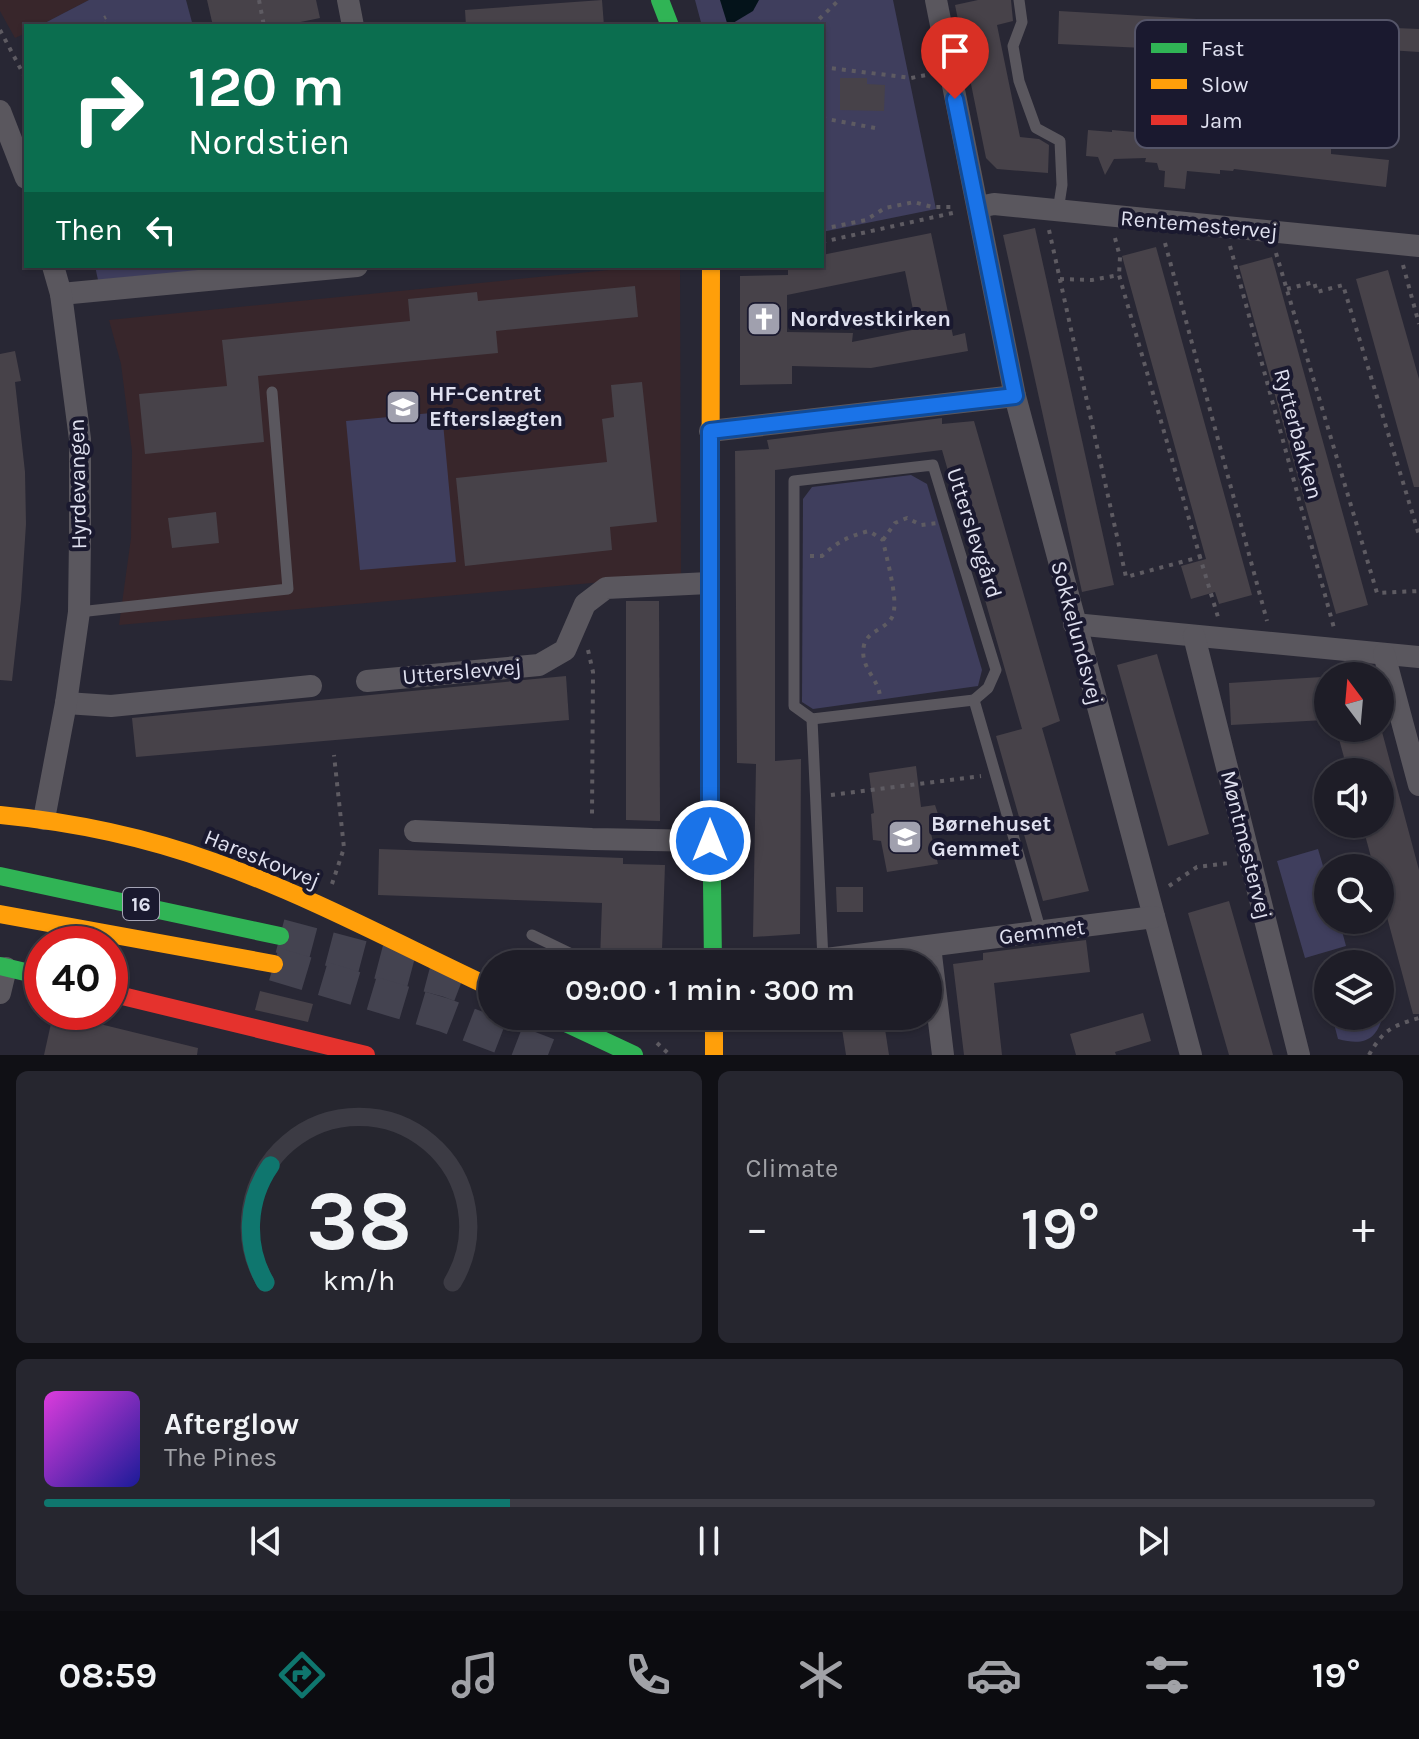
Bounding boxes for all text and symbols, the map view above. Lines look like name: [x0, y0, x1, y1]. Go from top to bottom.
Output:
pin: [921, 17, 989, 99]
legend: [1135, 20, 1399, 148]
icon: arrive: [933, 29, 977, 73]
text: Fast: [1201, 36, 1244, 62]
text: 120 m: [188, 54, 345, 119]
icon: right: [56, 56, 160, 160]
text: Slow: [1201, 72, 1248, 98]
text: Jam: [1201, 108, 1243, 134]
text: Nordstien: [188, 121, 350, 163]
street label: Rentemestervej: [1119, 205, 1279, 245]
icon: left: [139, 208, 183, 252]
text: Then: [56, 212, 123, 248]
church icon: Nordvestkirken: [745, 300, 783, 338]
place label: Nordvestkirken: [790, 306, 951, 332]
street label: Rytterbakken: [1268, 366, 1328, 502]
place label: HF-Centret Efterslægten: [429, 381, 563, 432]
school or university icon: HF-Centret Efterslægten: [384, 388, 422, 426]
street label: Hyrdevangen: [64, 418, 92, 550]
street label: Utterslevgård: [941, 465, 1007, 601]
street label: Sokkelundsvej: [1045, 558, 1109, 708]
street label: Utterslevvej: [401, 654, 523, 690]
north arrow: [1314, 662, 1394, 742]
map controls: [1314, 662, 1394, 1030]
button: sound: [1314, 758, 1394, 838]
street label: Møntmestervej: [1215, 768, 1277, 922]
position arrow: [668, 799, 752, 883]
place label: Børnehuset Gemmet: [931, 811, 1051, 862]
school or university icon: Børnehuset Gemmet: [886, 818, 924, 856]
street label: Hareskovvej: [200, 824, 324, 894]
button: search: [1314, 854, 1394, 934]
road number: 16: [123, 888, 159, 920]
street label: Gemmet: [998, 914, 1086, 950]
speed limit sign: 40: [24, 926, 128, 1030]
button: layers: [1314, 950, 1394, 1030]
text: 09:00 · 1 min · 300 m: [565, 972, 855, 1008]
text: Climate: [746, 1153, 838, 1184]
text: 38: [306, 1173, 412, 1270]
text: 19°: [1020, 1194, 1100, 1264]
text: −: [746, 1203, 769, 1254]
text: +: [1352, 1203, 1375, 1254]
text: km/h: [323, 1264, 395, 1297]
text: Afterglow: [164, 1406, 299, 1442]
text: The Pines: [164, 1442, 277, 1473]
icon: previous: [244, 1519, 288, 1563]
icon: pause: [687, 1519, 731, 1563]
icon: next: [1131, 1519, 1175, 1563]
icon: directions: [274, 1647, 330, 1703]
icon: music: [447, 1647, 503, 1703]
icon: phone: [620, 1647, 676, 1703]
icon: climate: [793, 1647, 849, 1703]
icon: car: [966, 1647, 1022, 1703]
icon: filters: [1139, 1647, 1195, 1703]
text: 08:59: [58, 1654, 157, 1696]
text: 19°: [1312, 1654, 1360, 1696]

